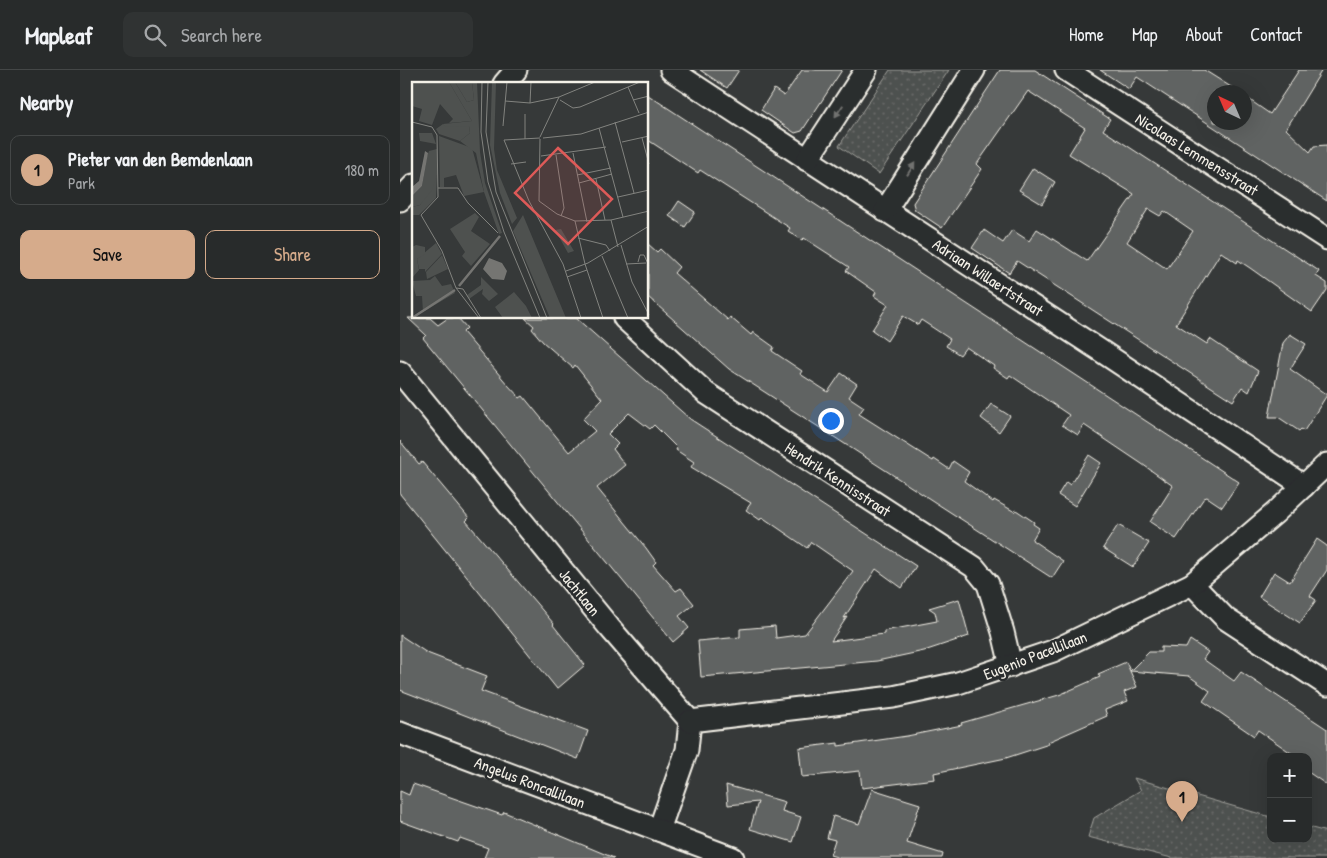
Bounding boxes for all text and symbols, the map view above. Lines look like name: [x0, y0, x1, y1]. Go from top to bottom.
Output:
search box: [123, 12, 473, 57]
text: Mapleaf: [25, 19, 93, 51]
icon: search: [141, 21, 169, 49]
text: Search here: [181, 22, 262, 48]
text: Home: [1069, 22, 1104, 47]
text: Map: [1132, 22, 1157, 47]
text: About: [1185, 22, 1222, 47]
text: Contact: [1250, 22, 1302, 47]
inset map: [412, 82, 649, 319]
north arrow: [1207, 85, 1252, 130]
text: Nearby: [20, 88, 73, 117]
one-way arrow: [835, 104, 844, 117]
street label: Nicolaas Lemmensstraat: [1131, 107, 1263, 201]
text: Pieter van den Bemdenlaan: [68, 146, 253, 172]
text: 1: [34, 159, 40, 181]
text: 180 m: [345, 159, 379, 181]
one-way arrow: [907, 163, 916, 176]
text: Park: [68, 172, 95, 194]
button: Save: [20, 230, 195, 279]
button: Share: [205, 230, 380, 279]
street label: Adriaan Willaertstraat: [928, 233, 1048, 321]
your location: [818, 408, 844, 434]
street label: Hendrik Kennisstraat: [781, 436, 896, 522]
street label: Jachtlaan: [554, 564, 606, 620]
street label: Eugenio Pacellilaan: [980, 625, 1090, 685]
street label: Angelus Roncallilaan: [471, 751, 589, 813]
map controls: [1267, 753, 1312, 843]
button: +: [1267, 753, 1312, 798]
pin: 1: [1166, 781, 1198, 822]
button: −: [1267, 798, 1312, 843]

